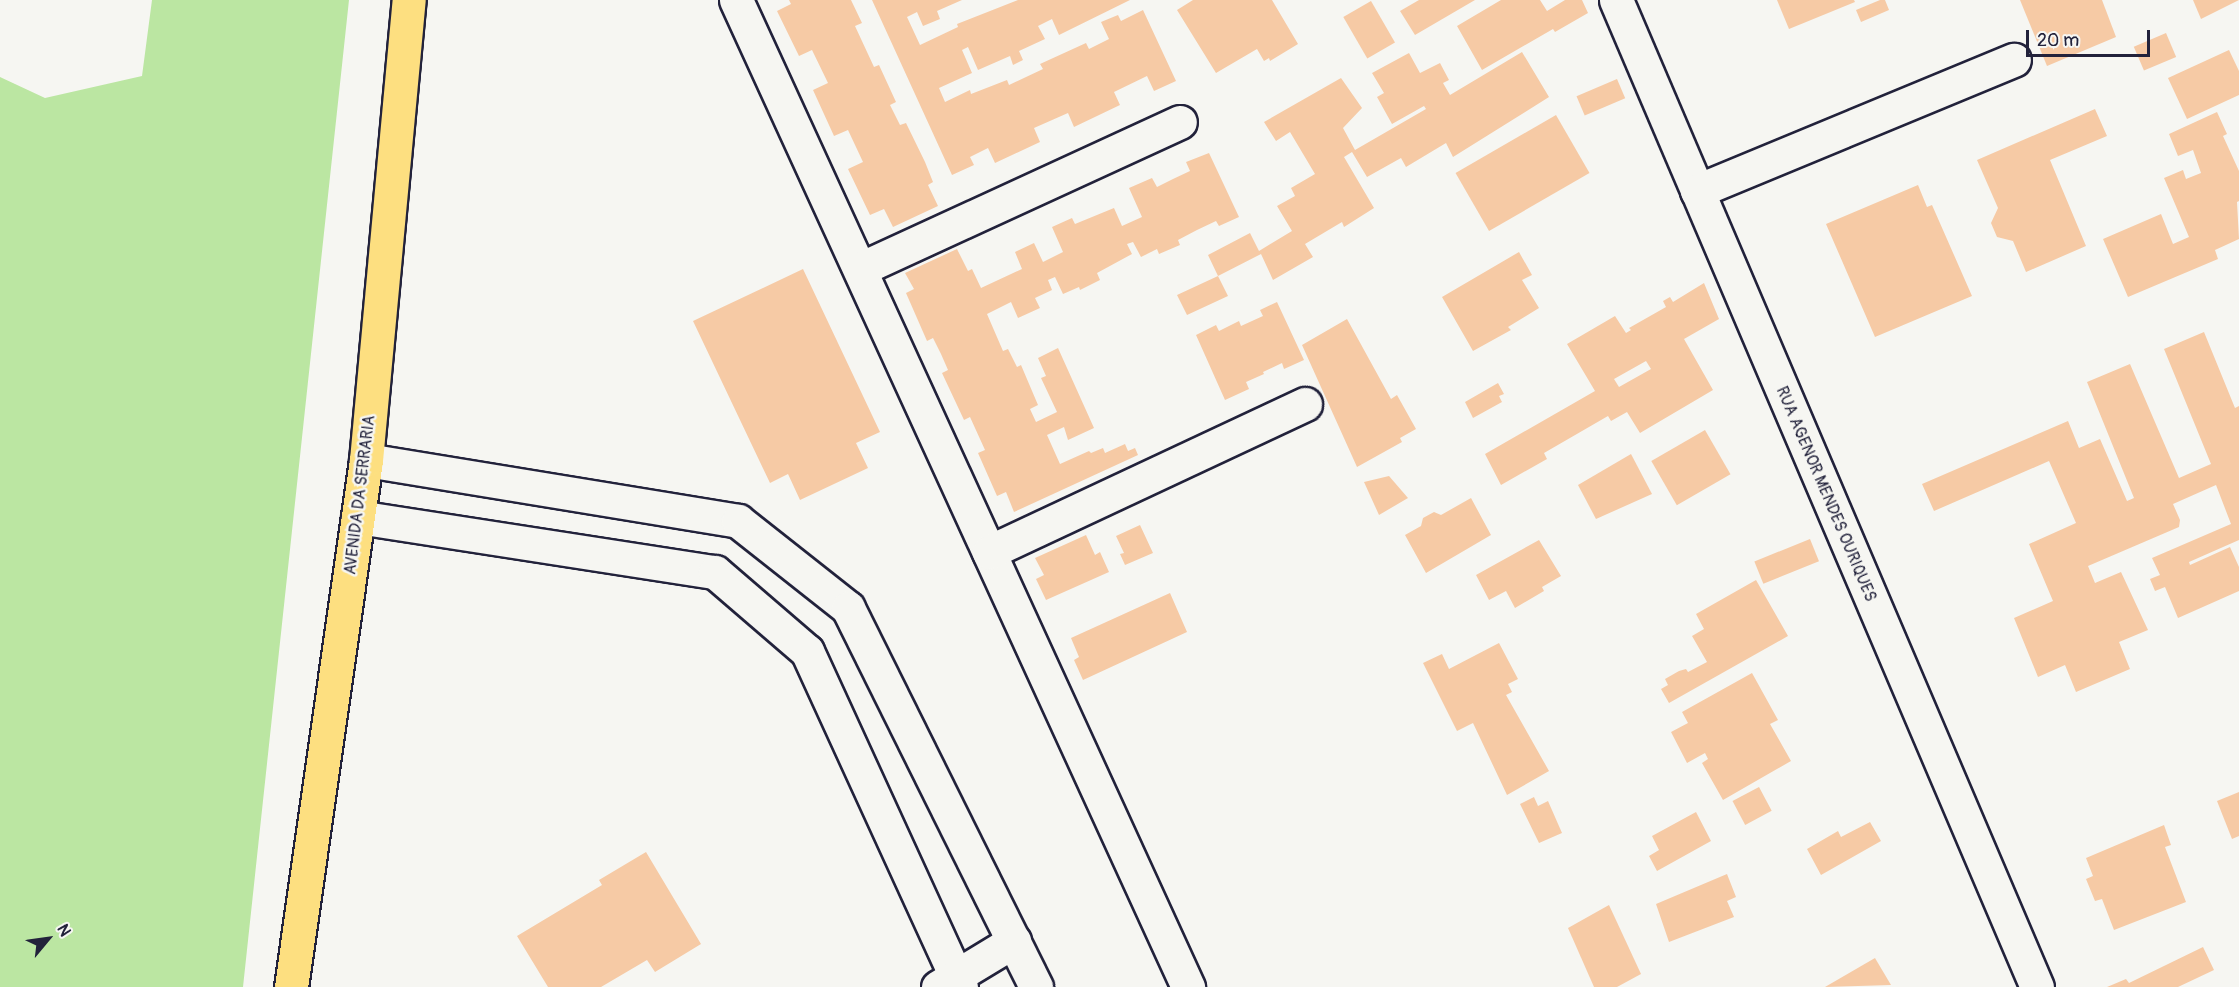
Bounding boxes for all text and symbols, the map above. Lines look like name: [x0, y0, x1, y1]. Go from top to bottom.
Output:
scale bar: [2029, 18, 2154, 56]
text: 20 m: [2037, 29, 2079, 52]
street label: RUA AGENOR MENDES OURIQUES: [1772, 384, 1880, 604]
street label: AVENIDA DA SERRARIA: [341, 414, 379, 576]
north arrow: [18, 909, 78, 969]
text: N: [52, 921, 75, 940]

